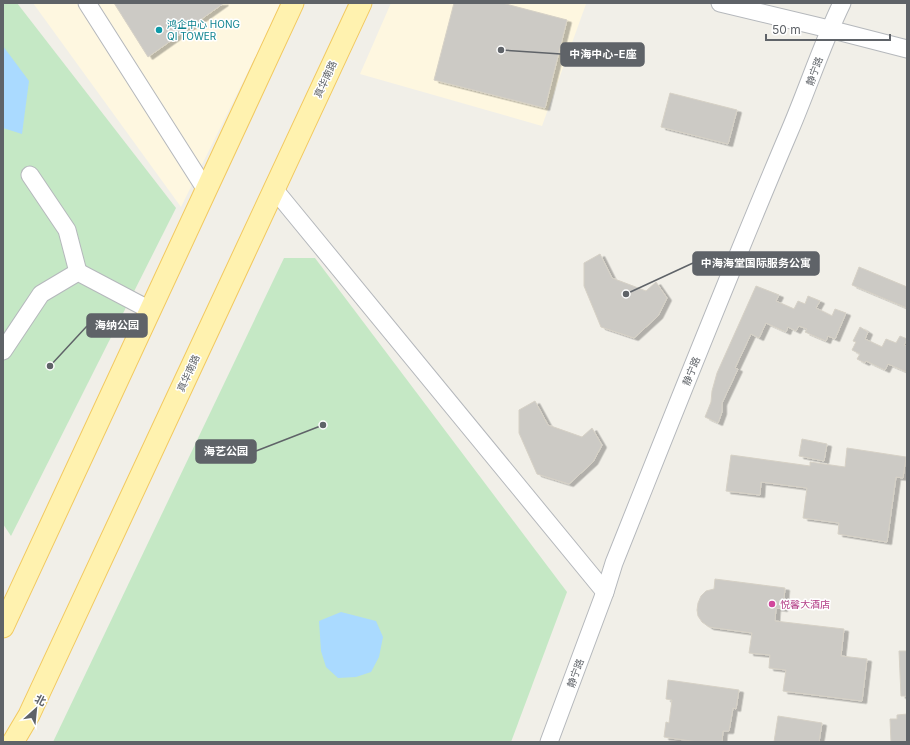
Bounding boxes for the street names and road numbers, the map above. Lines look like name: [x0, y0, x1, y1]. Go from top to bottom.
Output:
street label: 静宁路: [803, 55, 825, 87]
street label: 真华南路: [311, 58, 339, 100]
street label: 真华南路: [174, 352, 202, 394]
street label: 静宁路: [680, 355, 702, 387]
street label: 静宁路: [564, 657, 586, 689]

